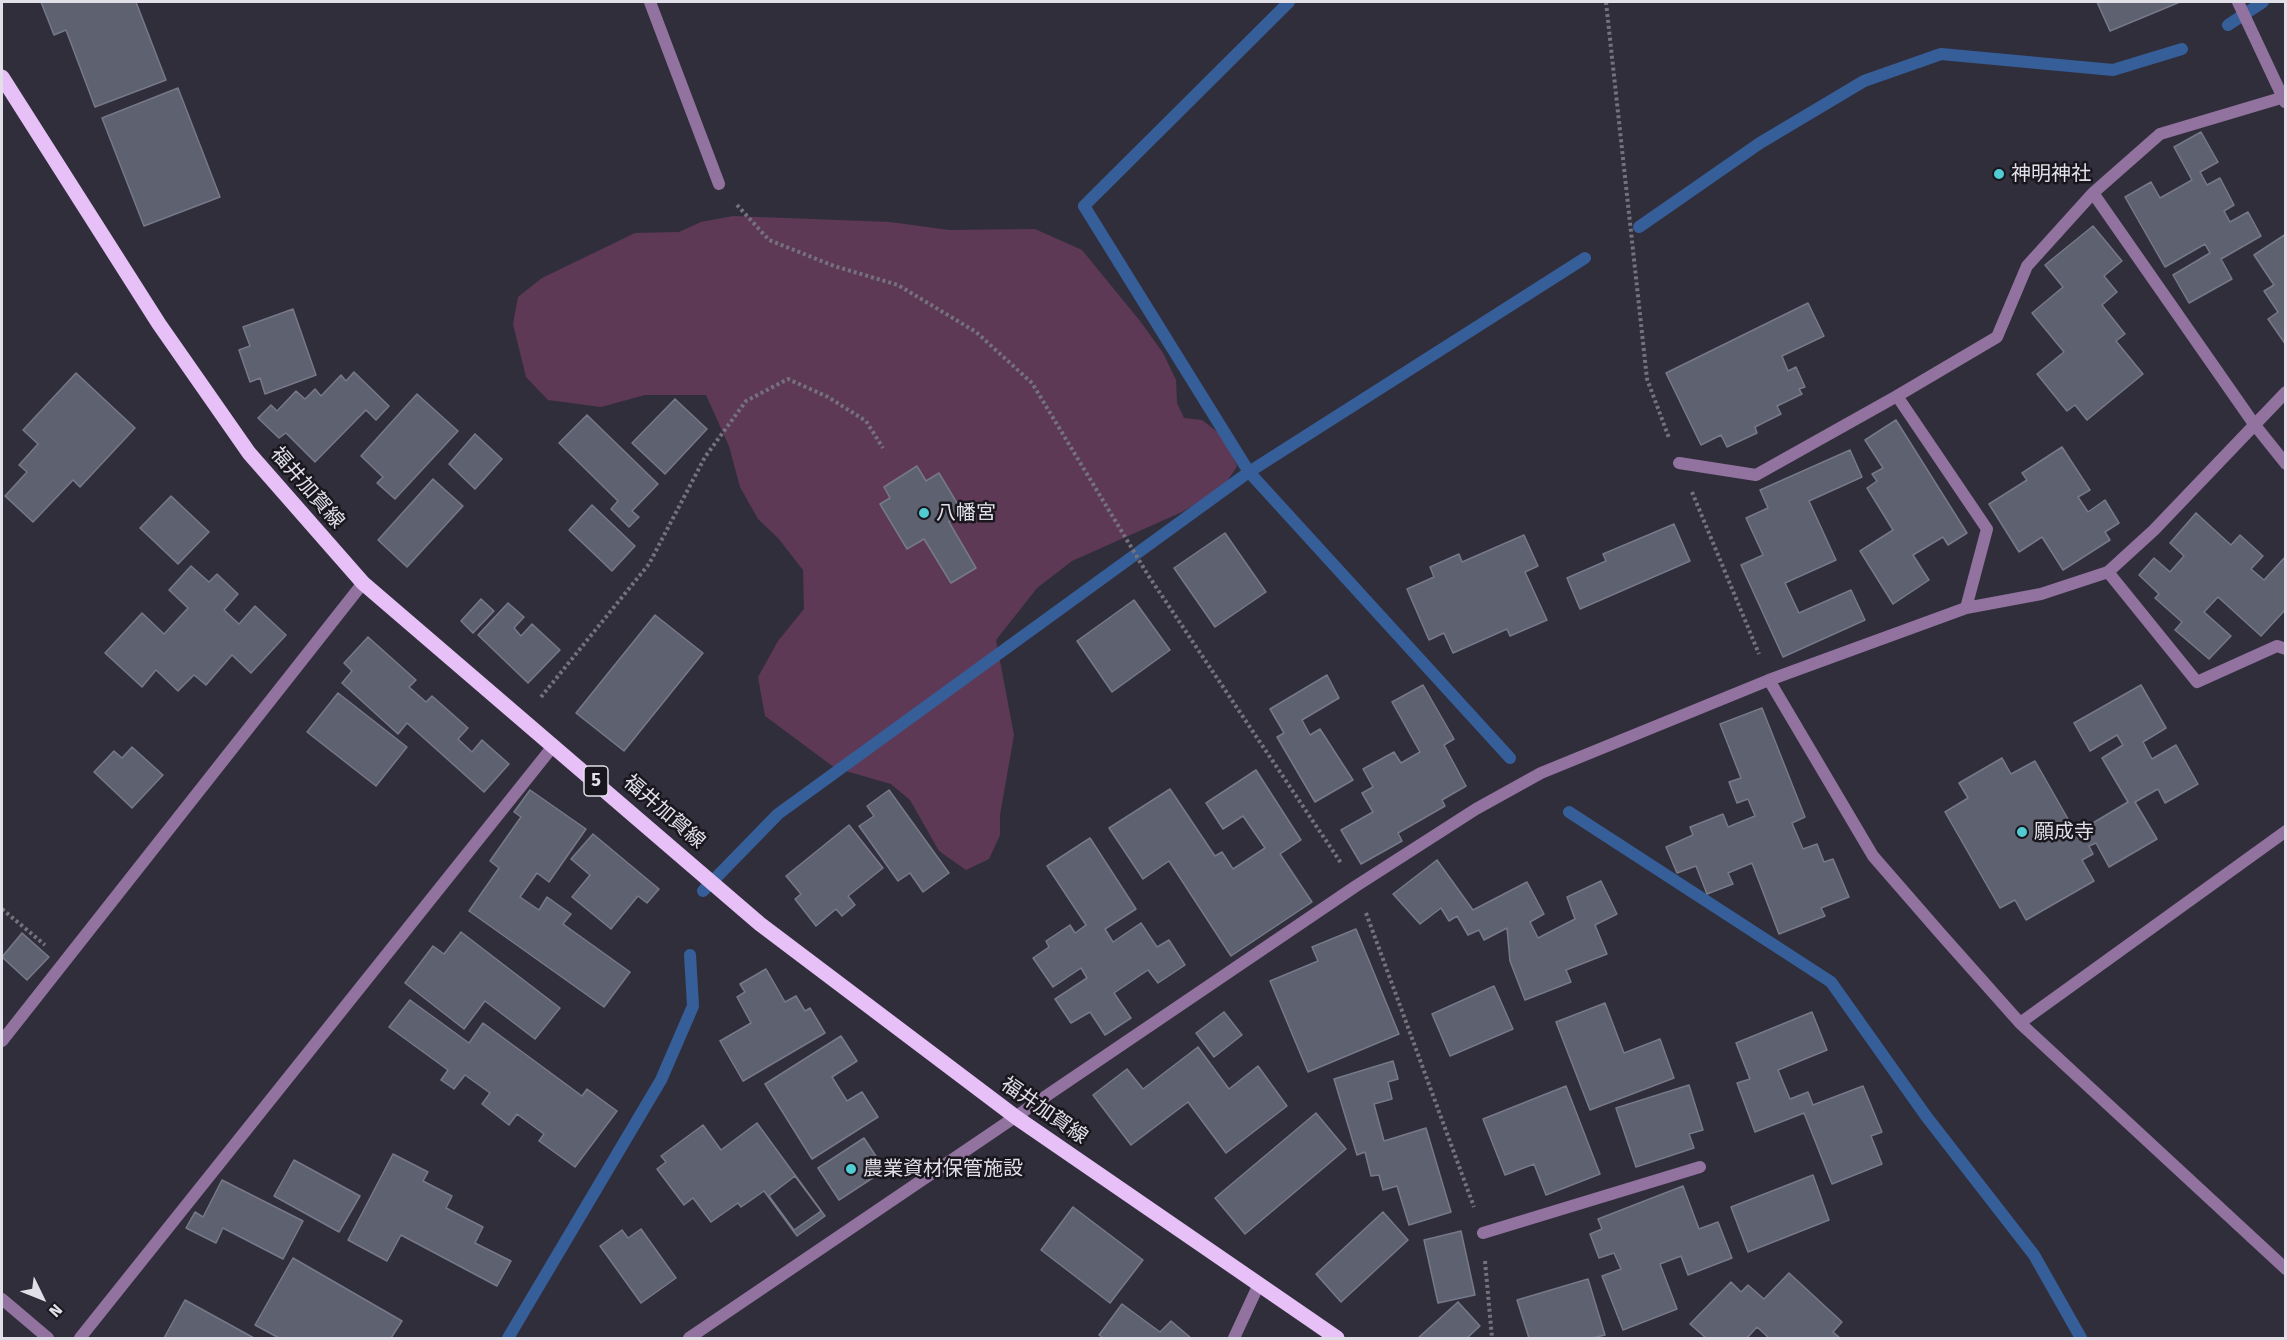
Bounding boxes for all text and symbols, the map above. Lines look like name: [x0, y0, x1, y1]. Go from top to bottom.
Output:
place label: 神明神社: [2011, 162, 2091, 186]
marker: 神明神社: [1992, 167, 2006, 181]
street label: 福井加賀線: [265, 442, 349, 534]
place label: 八幡宮: [936, 501, 996, 525]
marker: 八幡宮: [917, 506, 931, 520]
road number: 5: [584, 766, 608, 796]
street label: 福井加賀線: [618, 770, 710, 854]
place label: 願成寺: [2034, 820, 2094, 844]
marker: 願成寺: [2015, 825, 2029, 839]
street label: 福井加賀線: [996, 1072, 1092, 1150]
place label: 農業資材保管施設: [863, 1157, 1023, 1181]
marker: 農業資材保管施設: [844, 1162, 858, 1176]
north arrow: [12, 1268, 72, 1328]
text: N: [45, 1300, 66, 1321]

